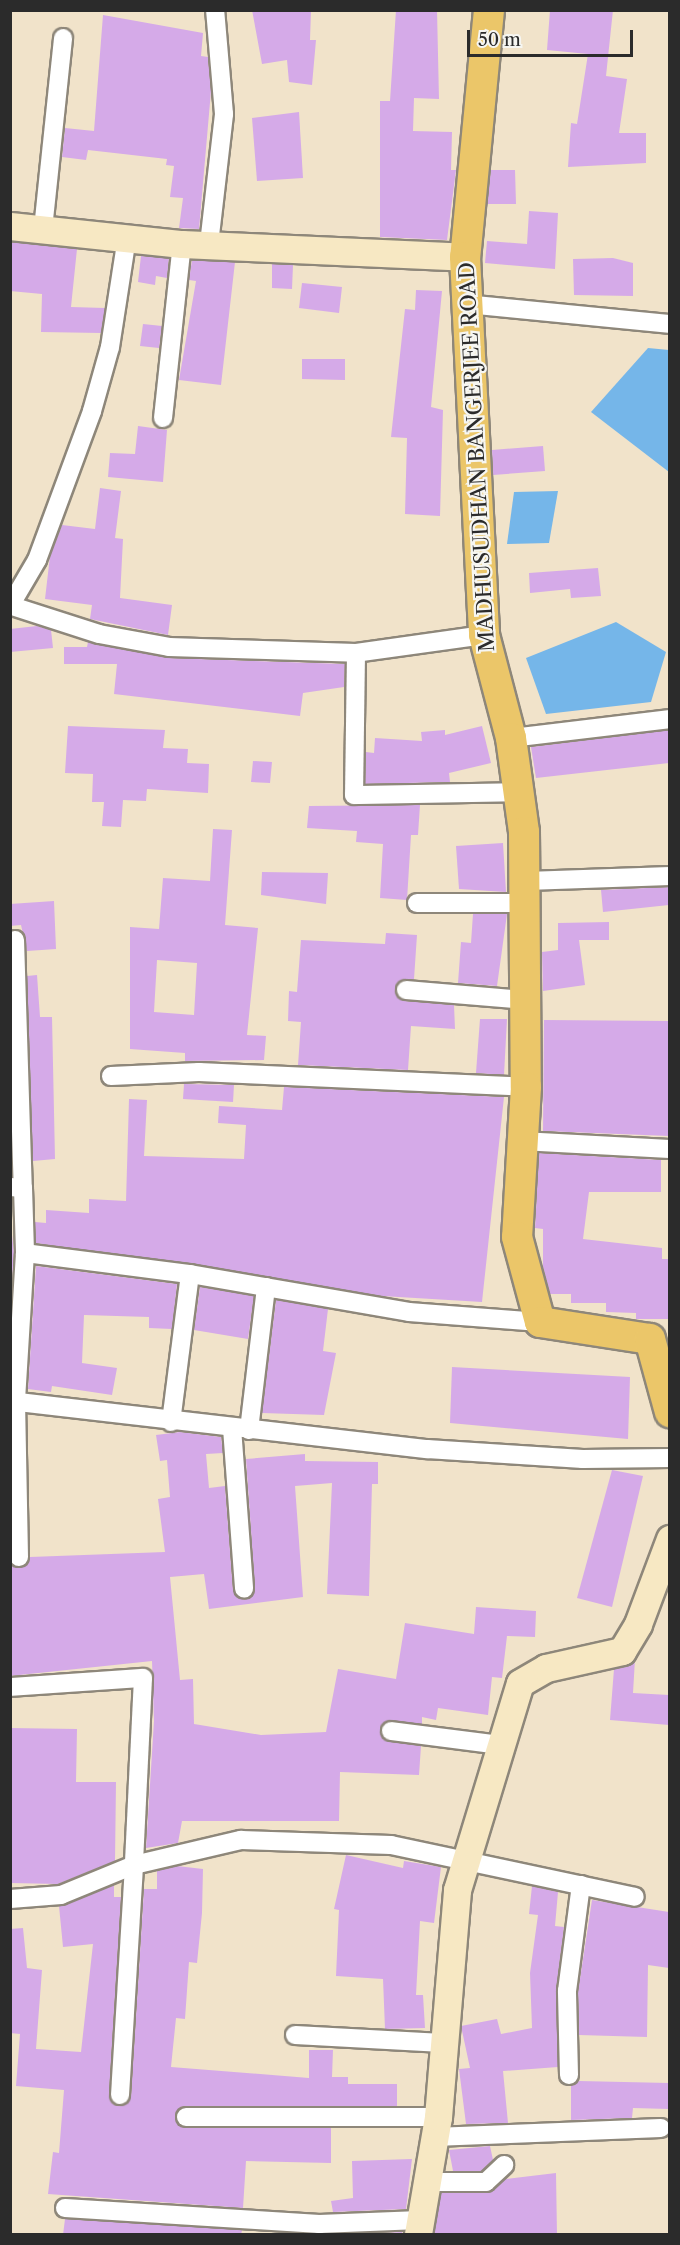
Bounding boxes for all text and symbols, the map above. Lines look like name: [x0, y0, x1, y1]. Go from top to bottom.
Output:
scale bar: [470, 18, 636, 56]
text: 50 m: [478, 29, 521, 51]
street label: MADHUSUDHAN BANGERJEE ROAD: [454, 262, 500, 652]

